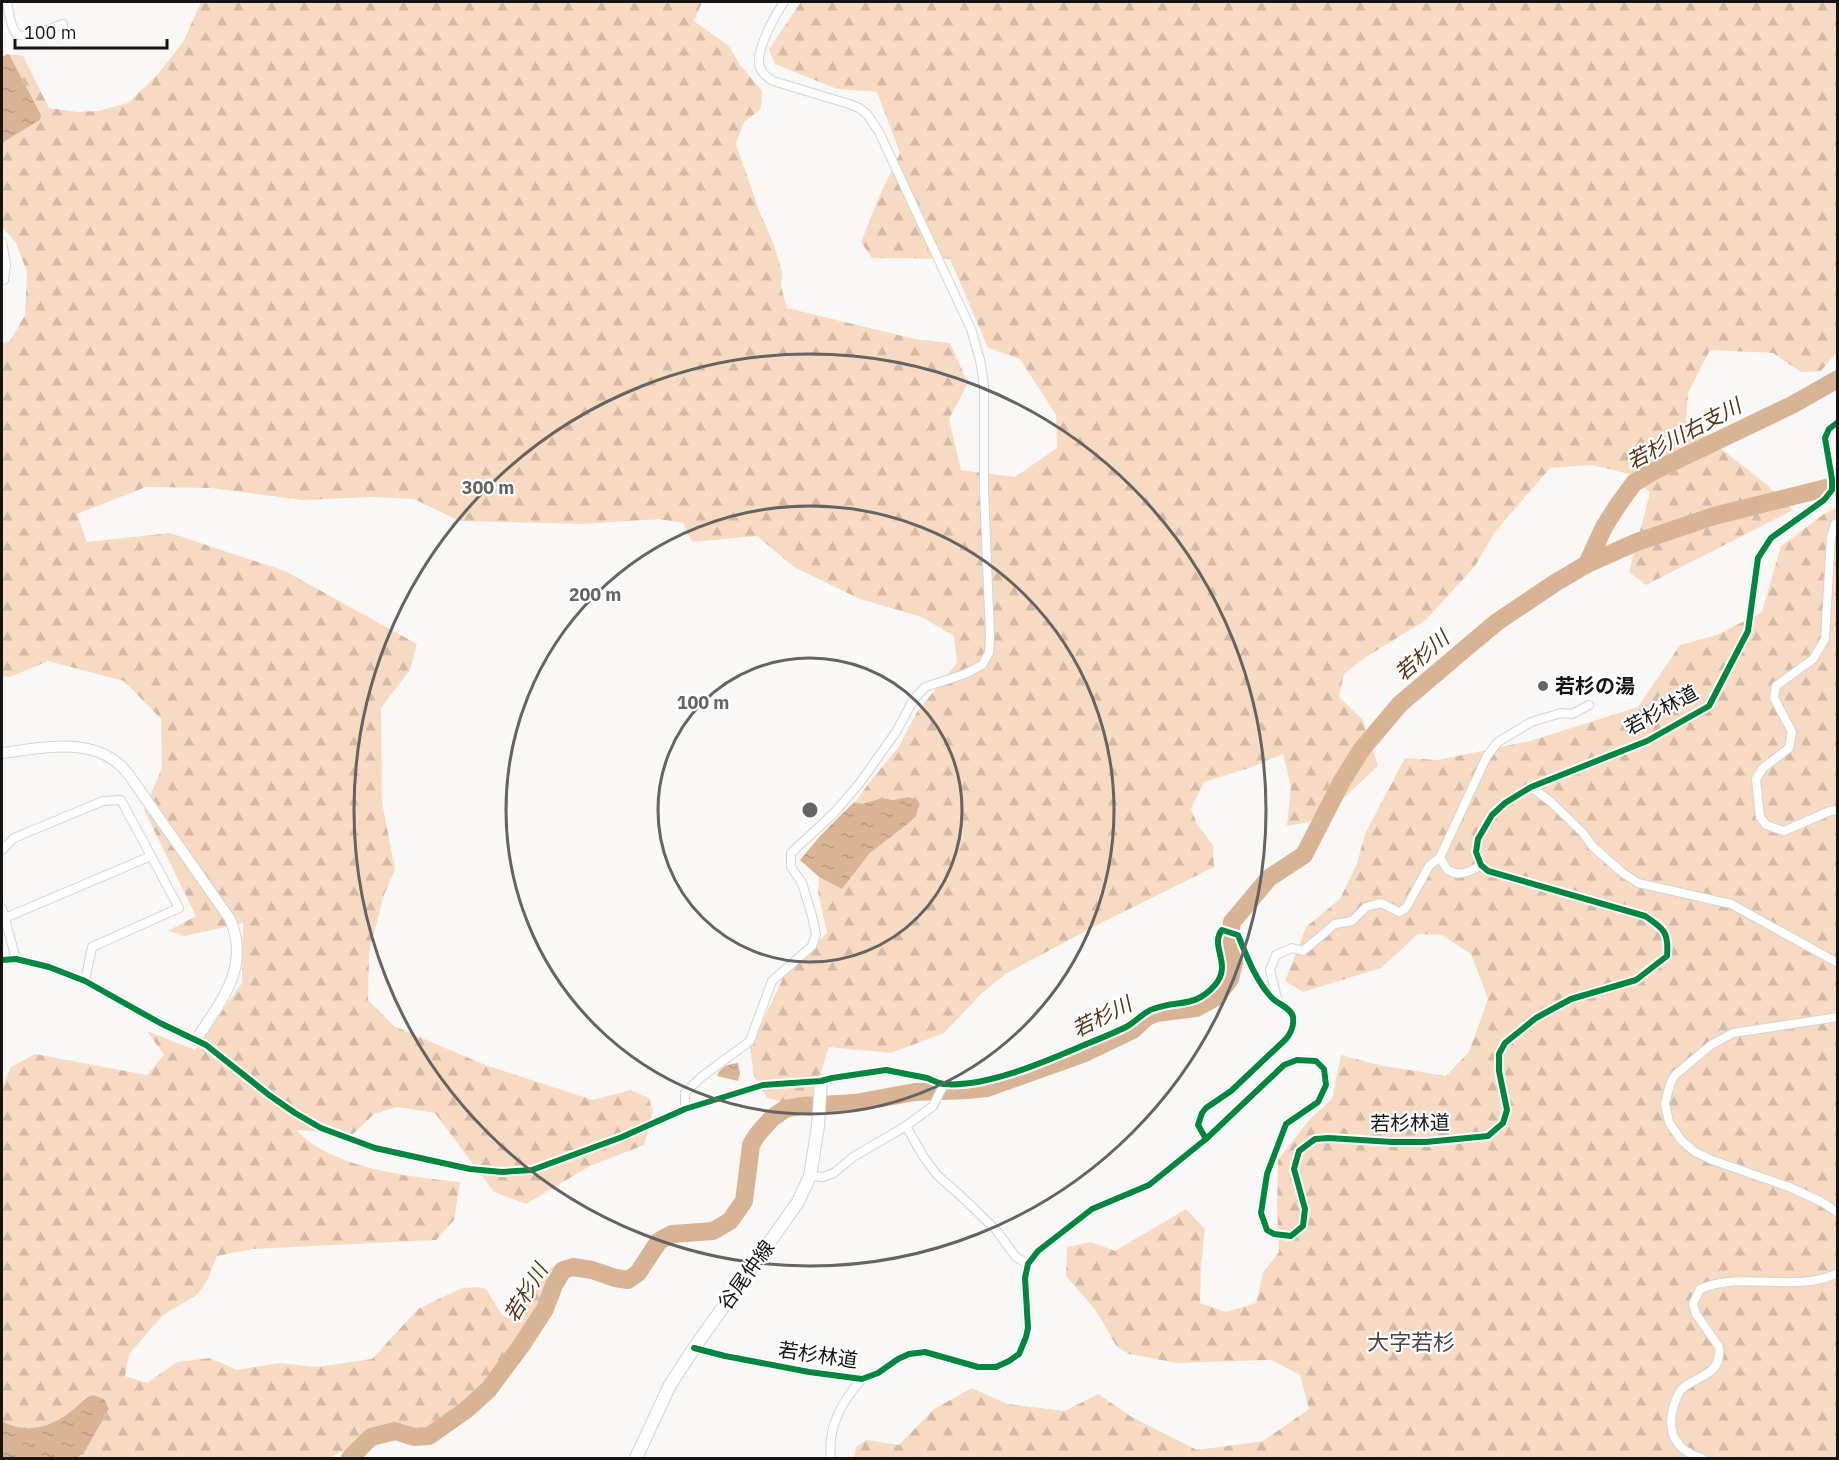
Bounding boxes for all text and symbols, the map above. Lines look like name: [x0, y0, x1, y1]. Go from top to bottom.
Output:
scale bar: [15, 12, 166, 50]
text: 100 m: [24, 21, 76, 44]
water label: 若杉川右支川: [1621, 390, 1747, 475]
text: 300 m: [462, 476, 514, 499]
text: 200 m: [569, 583, 621, 606]
water label: 若杉川: [1388, 623, 1456, 686]
place label: 若杉の湯: [1555, 672, 1635, 699]
street label: 若杉林道: [1619, 678, 1702, 741]
marker: 若杉の湯: [1536, 679, 1550, 693]
text: 100 m: [677, 691, 729, 714]
centre of rings: [800, 800, 820, 820]
water label: 若杉川: [1067, 988, 1138, 1043]
street label: 若杉林道: [1370, 1108, 1450, 1137]
street label: 谷尾仲線: [711, 1234, 780, 1315]
water label: 若杉川: [497, 1257, 554, 1327]
district label: 大字若杉: [1367, 1327, 1455, 1356]
street label: 若杉林道: [777, 1336, 860, 1373]

